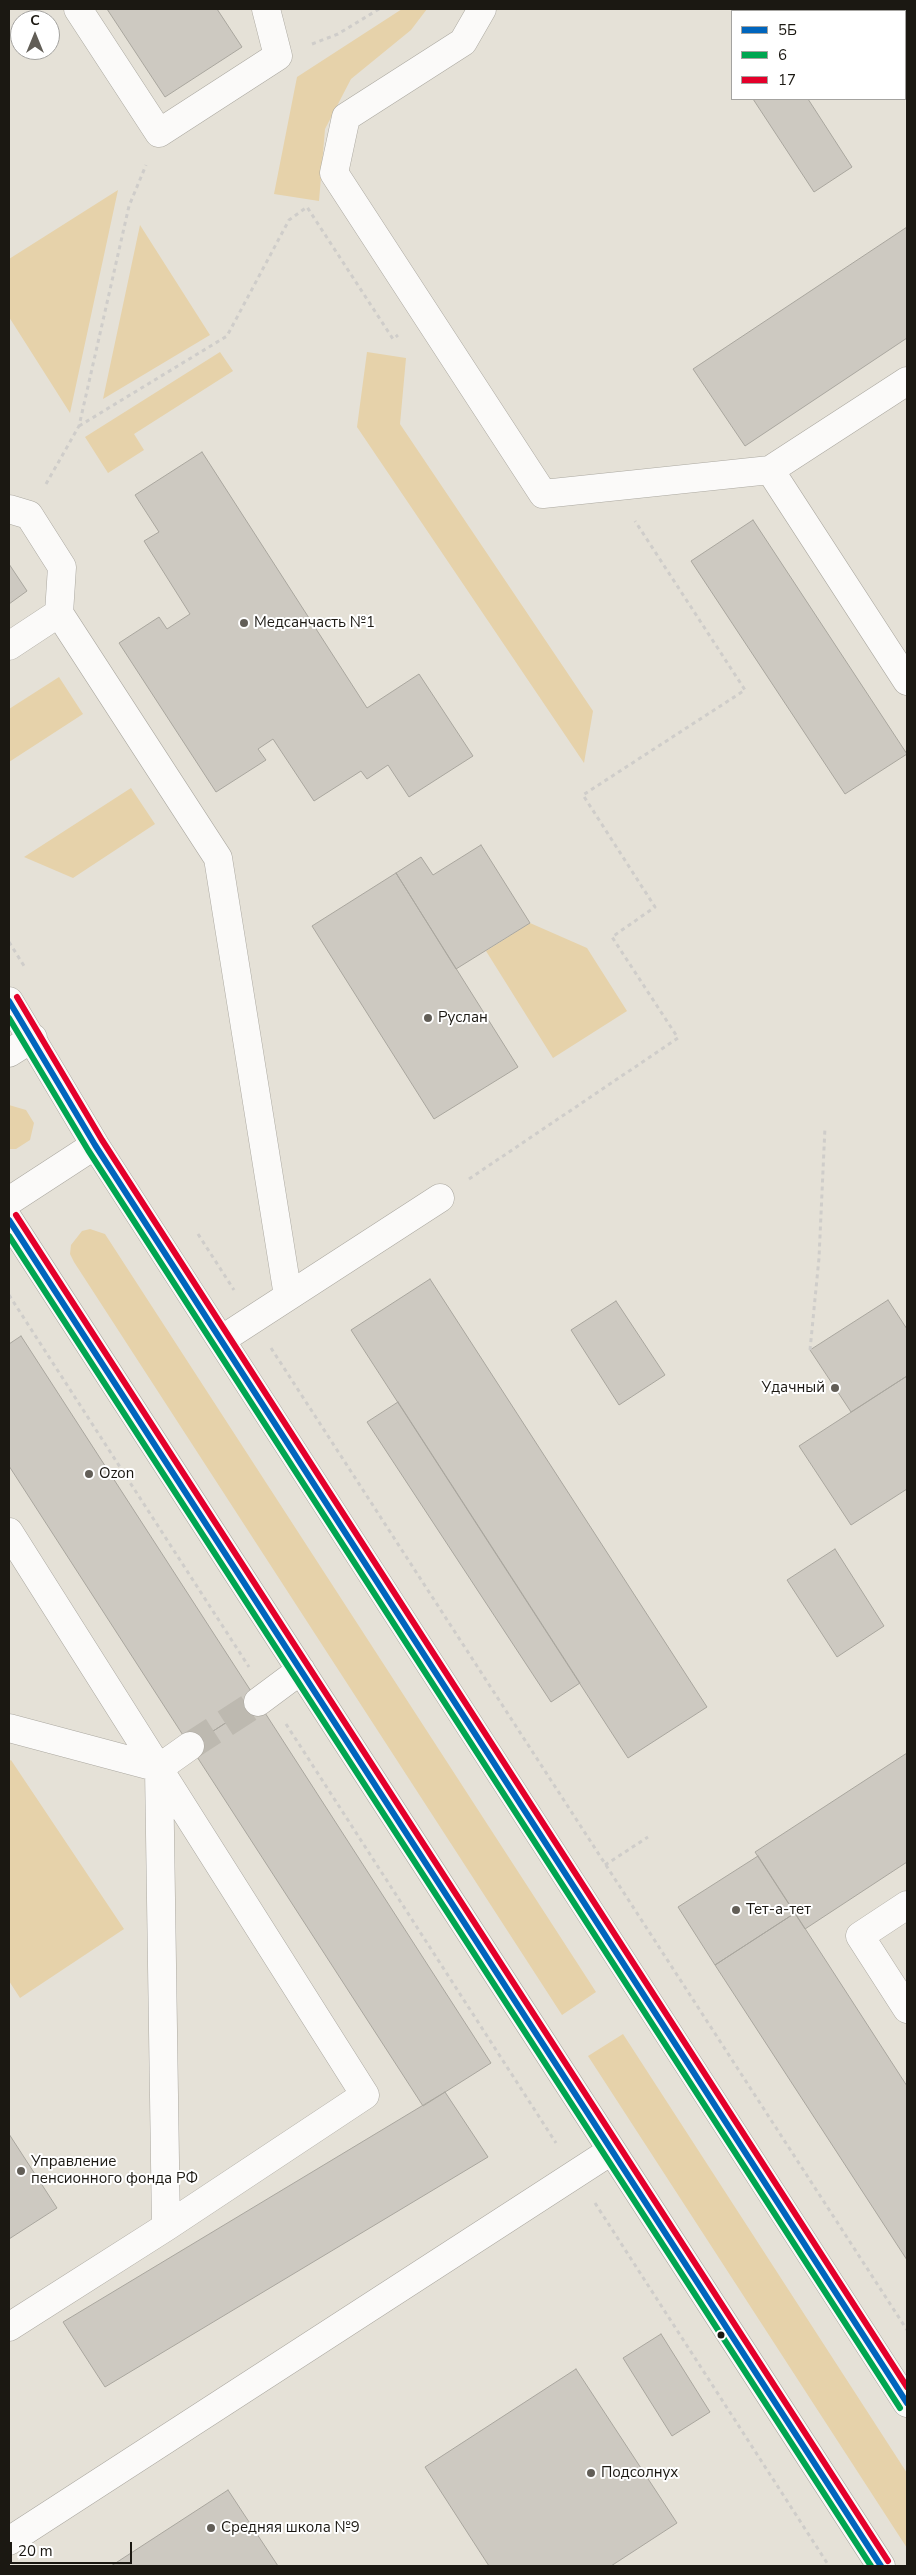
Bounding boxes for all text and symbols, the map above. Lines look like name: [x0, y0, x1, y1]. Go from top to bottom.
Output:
north arrow: [10, 10, 60, 60]
legend: [731, 10, 906, 100]
text: С: [30, 11, 40, 30]
text: 5Б: [778, 20, 797, 40]
text: 6: [778, 45, 787, 65]
text: 17: [778, 70, 796, 90]
place label: Медсанчасть №1: [254, 614, 375, 632]
marker: Медсанчасть №1: [238, 617, 250, 629]
place label: Руслан: [438, 1009, 488, 1027]
marker: Руслан: [422, 1012, 434, 1024]
place label: Удачный: [762, 1379, 825, 1397]
marker: Удачный: [829, 1382, 841, 1394]
place label: Ozon: [99, 1465, 134, 1483]
marker: Ozon: [83, 1468, 95, 1480]
place label: Тет-а-тет: [746, 1901, 811, 1919]
marker: Тет-а-тет: [730, 1904, 742, 1916]
place label: Управление пенсионного фонда РФ: [31, 2153, 198, 2188]
marker: Управление пенсионного фонда РФ: [15, 2165, 27, 2177]
unlabelled marker: [716, 2330, 726, 2340]
place label: Подсолнух: [601, 2464, 678, 2482]
marker: Подсолнух: [585, 2467, 597, 2479]
place label: Средняя школа №9: [221, 2519, 360, 2537]
marker: Средняя школа №9: [205, 2522, 217, 2534]
scale bar: [12, 2532, 135, 2564]
text: 20 m: [18, 2541, 53, 2561]

